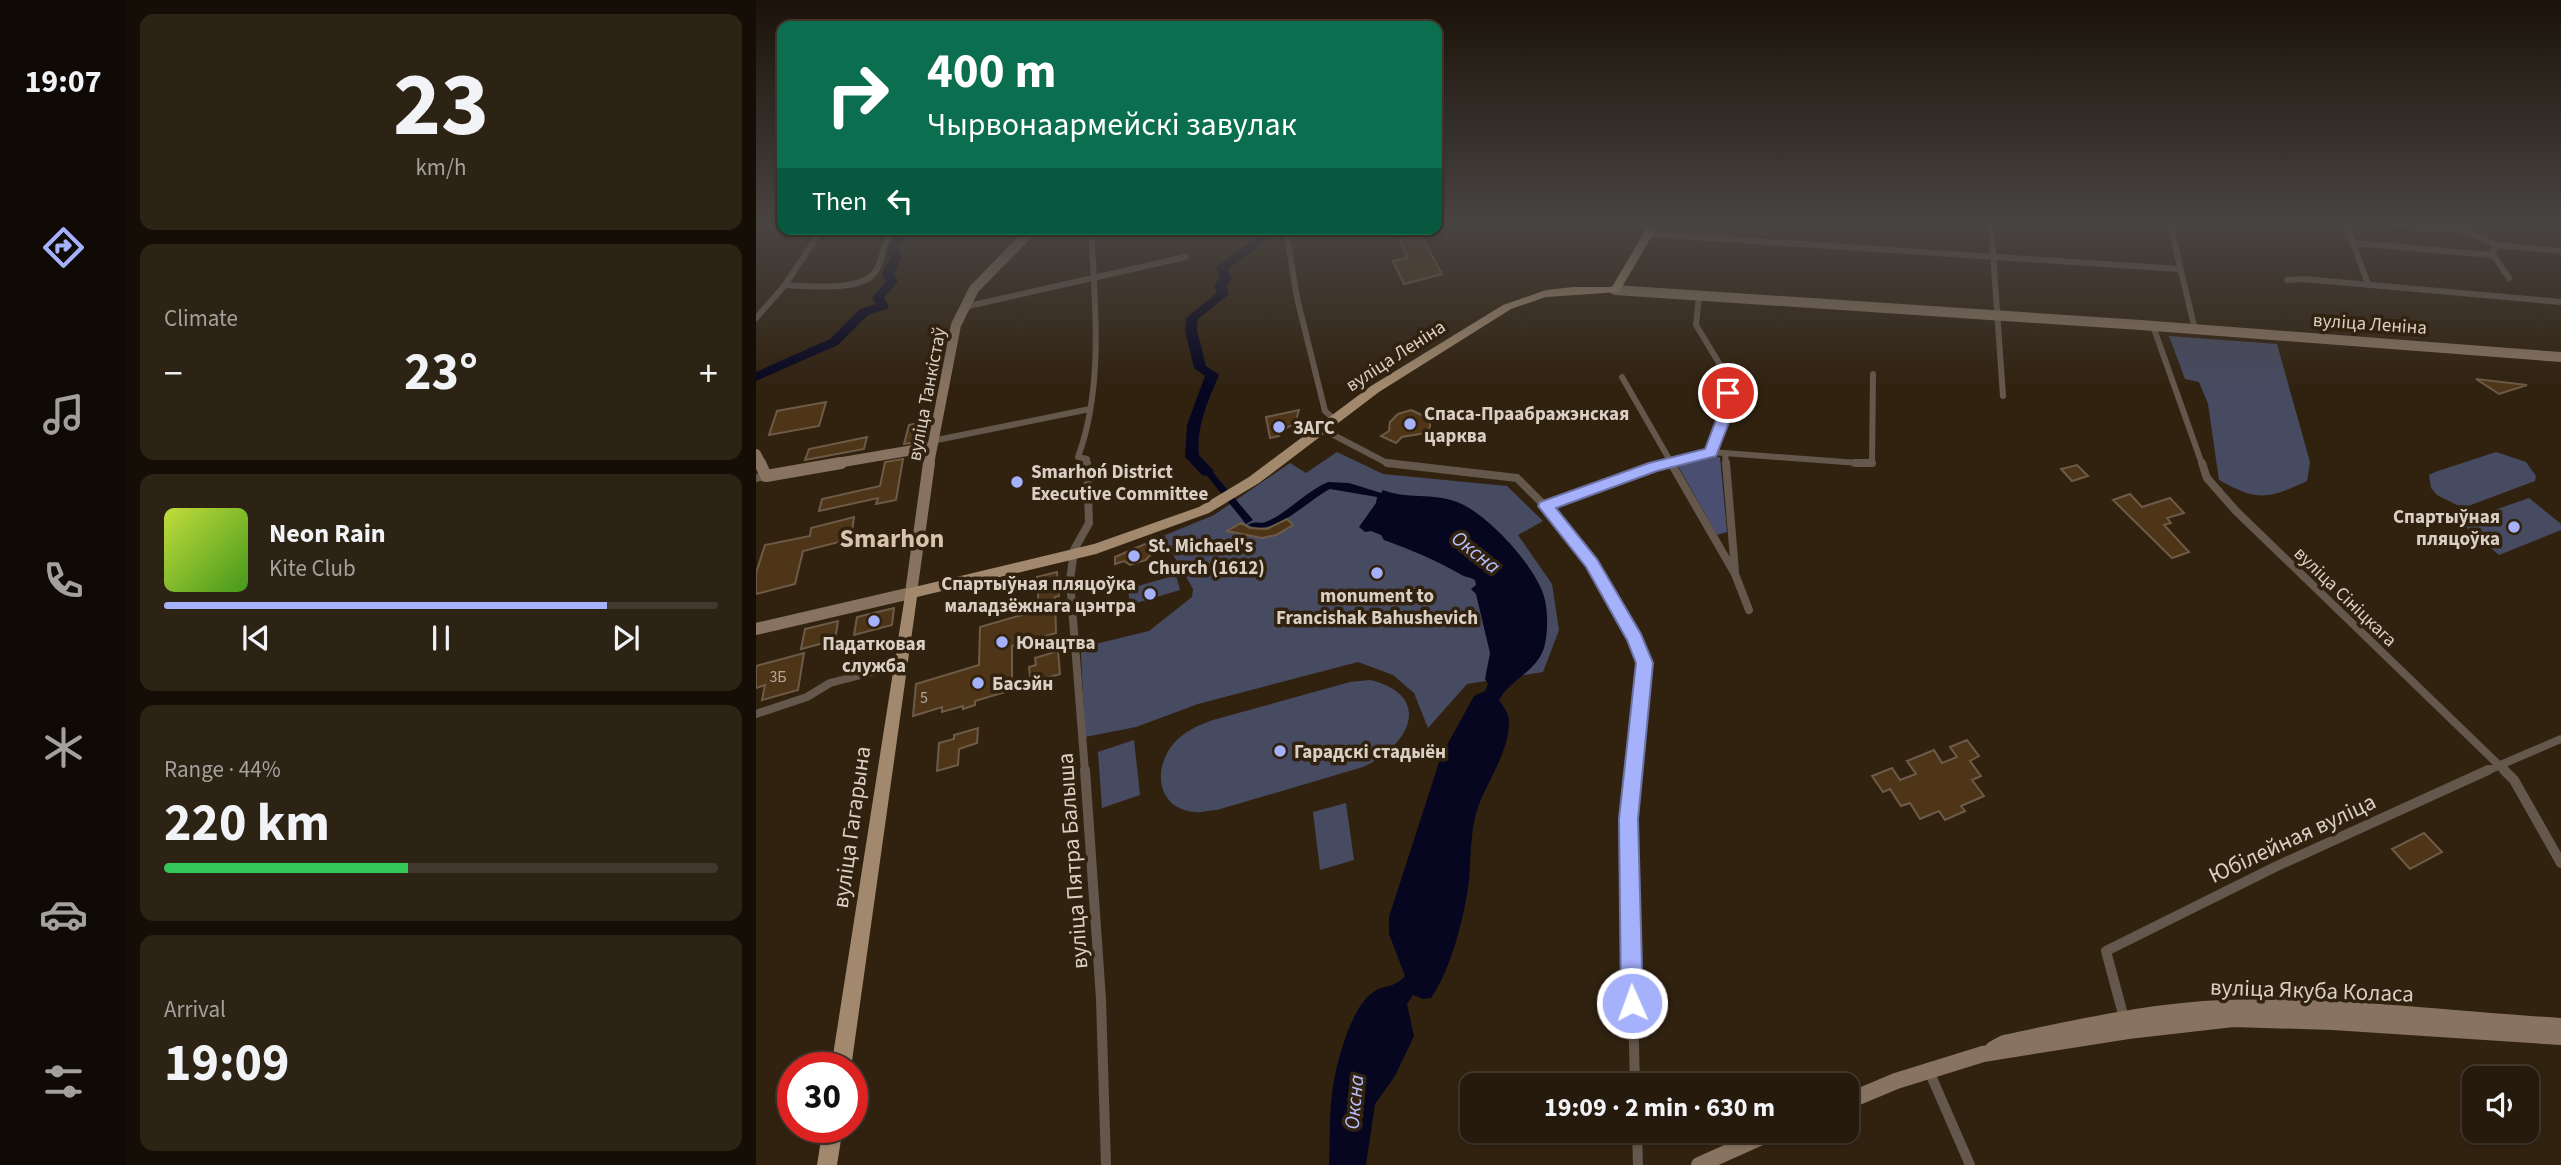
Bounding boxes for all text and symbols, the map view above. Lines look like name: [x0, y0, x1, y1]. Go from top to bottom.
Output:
text: 400 m: [927, 37, 1056, 107]
text: 23: [393, 41, 489, 170]
icon: right: [812, 49, 903, 140]
text: 19:07: [24, 59, 102, 105]
text: Чырвонаармейскі завулак: [927, 102, 1297, 148]
text: km/h: [415, 151, 467, 184]
icon: left: [881, 182, 919, 220]
text: Then: [812, 183, 867, 220]
icon: directions: [39, 223, 88, 272]
text: Climate: [164, 302, 238, 335]
street label: вуліца Леніна: [2312, 307, 2428, 342]
street label: вуліца Леніна: [1341, 314, 1451, 399]
street label: вуліца Танкістаў: [901, 325, 954, 463]
text: 23°: [404, 336, 478, 410]
text: −: [164, 347, 183, 401]
text: +: [699, 347, 718, 401]
pin: [1698, 363, 1758, 423]
icon: arrive: [1709, 374, 1747, 412]
icon: music: [39, 390, 88, 439]
place label: Спаса-Праабражэнская царква: [1424, 401, 1629, 450]
place label: ЗАГС: [1293, 415, 1335, 442]
marker: Спаса-Праабражэнская царква: [1402, 416, 1418, 432]
marker: ЗАГС: [1271, 419, 1287, 435]
place label: Smarhoń District Executive Committee: [1031, 459, 1208, 508]
marker: Smarhoń District Executive Committee: [1009, 474, 1025, 490]
place label: Спартыўная пляцоўка: [2393, 504, 2500, 553]
text: Neon Rain: [269, 515, 386, 552]
marker: Спартыўная пляцоўка: [2506, 519, 2522, 535]
district label: Smarhon: [840, 520, 944, 557]
water label: Оксна: [1445, 523, 1507, 581]
place label: St. Michael's Church (1612): [1148, 533, 1265, 582]
street label: вуліца Сініцкага: [2287, 541, 2403, 653]
marker: St. Michael's Church (1612): [1126, 548, 1142, 564]
text: Kite Club: [269, 552, 356, 585]
icon: phone: [39, 556, 88, 605]
marker: monument to Francishak Bahushevich: [1369, 565, 1385, 581]
place label: Спартыўная пляцоўка маладзёжнага цэнтра: [941, 571, 1136, 620]
place label: monument to Francishak Bahushevich: [1276, 583, 1478, 632]
marker: Спартыўная пляцоўка маладзёжнага цэнтра: [1142, 586, 1158, 602]
marker: Падатковая служба: [866, 613, 882, 629]
icon: previous: [237, 619, 275, 657]
icon: pause: [422, 619, 460, 657]
icon: next: [607, 619, 645, 657]
place label: Юнацтва: [1016, 630, 1096, 657]
place label: Падатковая служба: [822, 631, 926, 680]
marker: Юнацтва: [994, 634, 1010, 650]
house number: 3Б: [769, 666, 787, 688]
place label: Басэйн: [992, 671, 1053, 698]
marker: Басэйн: [970, 675, 986, 691]
house number: 5: [920, 687, 928, 709]
icon: climate: [39, 723, 88, 772]
place label: Гарадскі стадыён: [1294, 739, 1446, 766]
marker: Гарадскі стадыён: [1272, 743, 1288, 759]
street label: вуліца Гагарына: [824, 744, 879, 910]
street label: вуліца Пятра Балыша: [1048, 752, 1097, 970]
text: Range · 44%: [164, 753, 281, 786]
street label: Юбілейная вуліца: [2203, 785, 2381, 892]
text: 220 km: [164, 787, 330, 861]
icon: car: [39, 890, 88, 939]
position arrow: [1595, 966, 1669, 1040]
street label: вуліца Якуба Коласа: [2209, 970, 2415, 1011]
text: Arrival: [164, 993, 226, 1026]
text: 19:09: [164, 1027, 289, 1101]
speed limit sign: 30: [777, 1052, 868, 1143]
icon: filters: [39, 1057, 88, 1106]
map controls: [2462, 1066, 2539, 1143]
button: sound: [2462, 1066, 2539, 1143]
water label: Оксна: [1337, 1073, 1371, 1131]
text: 19:09 · 2 min · 630 m: [1544, 1089, 1775, 1126]

